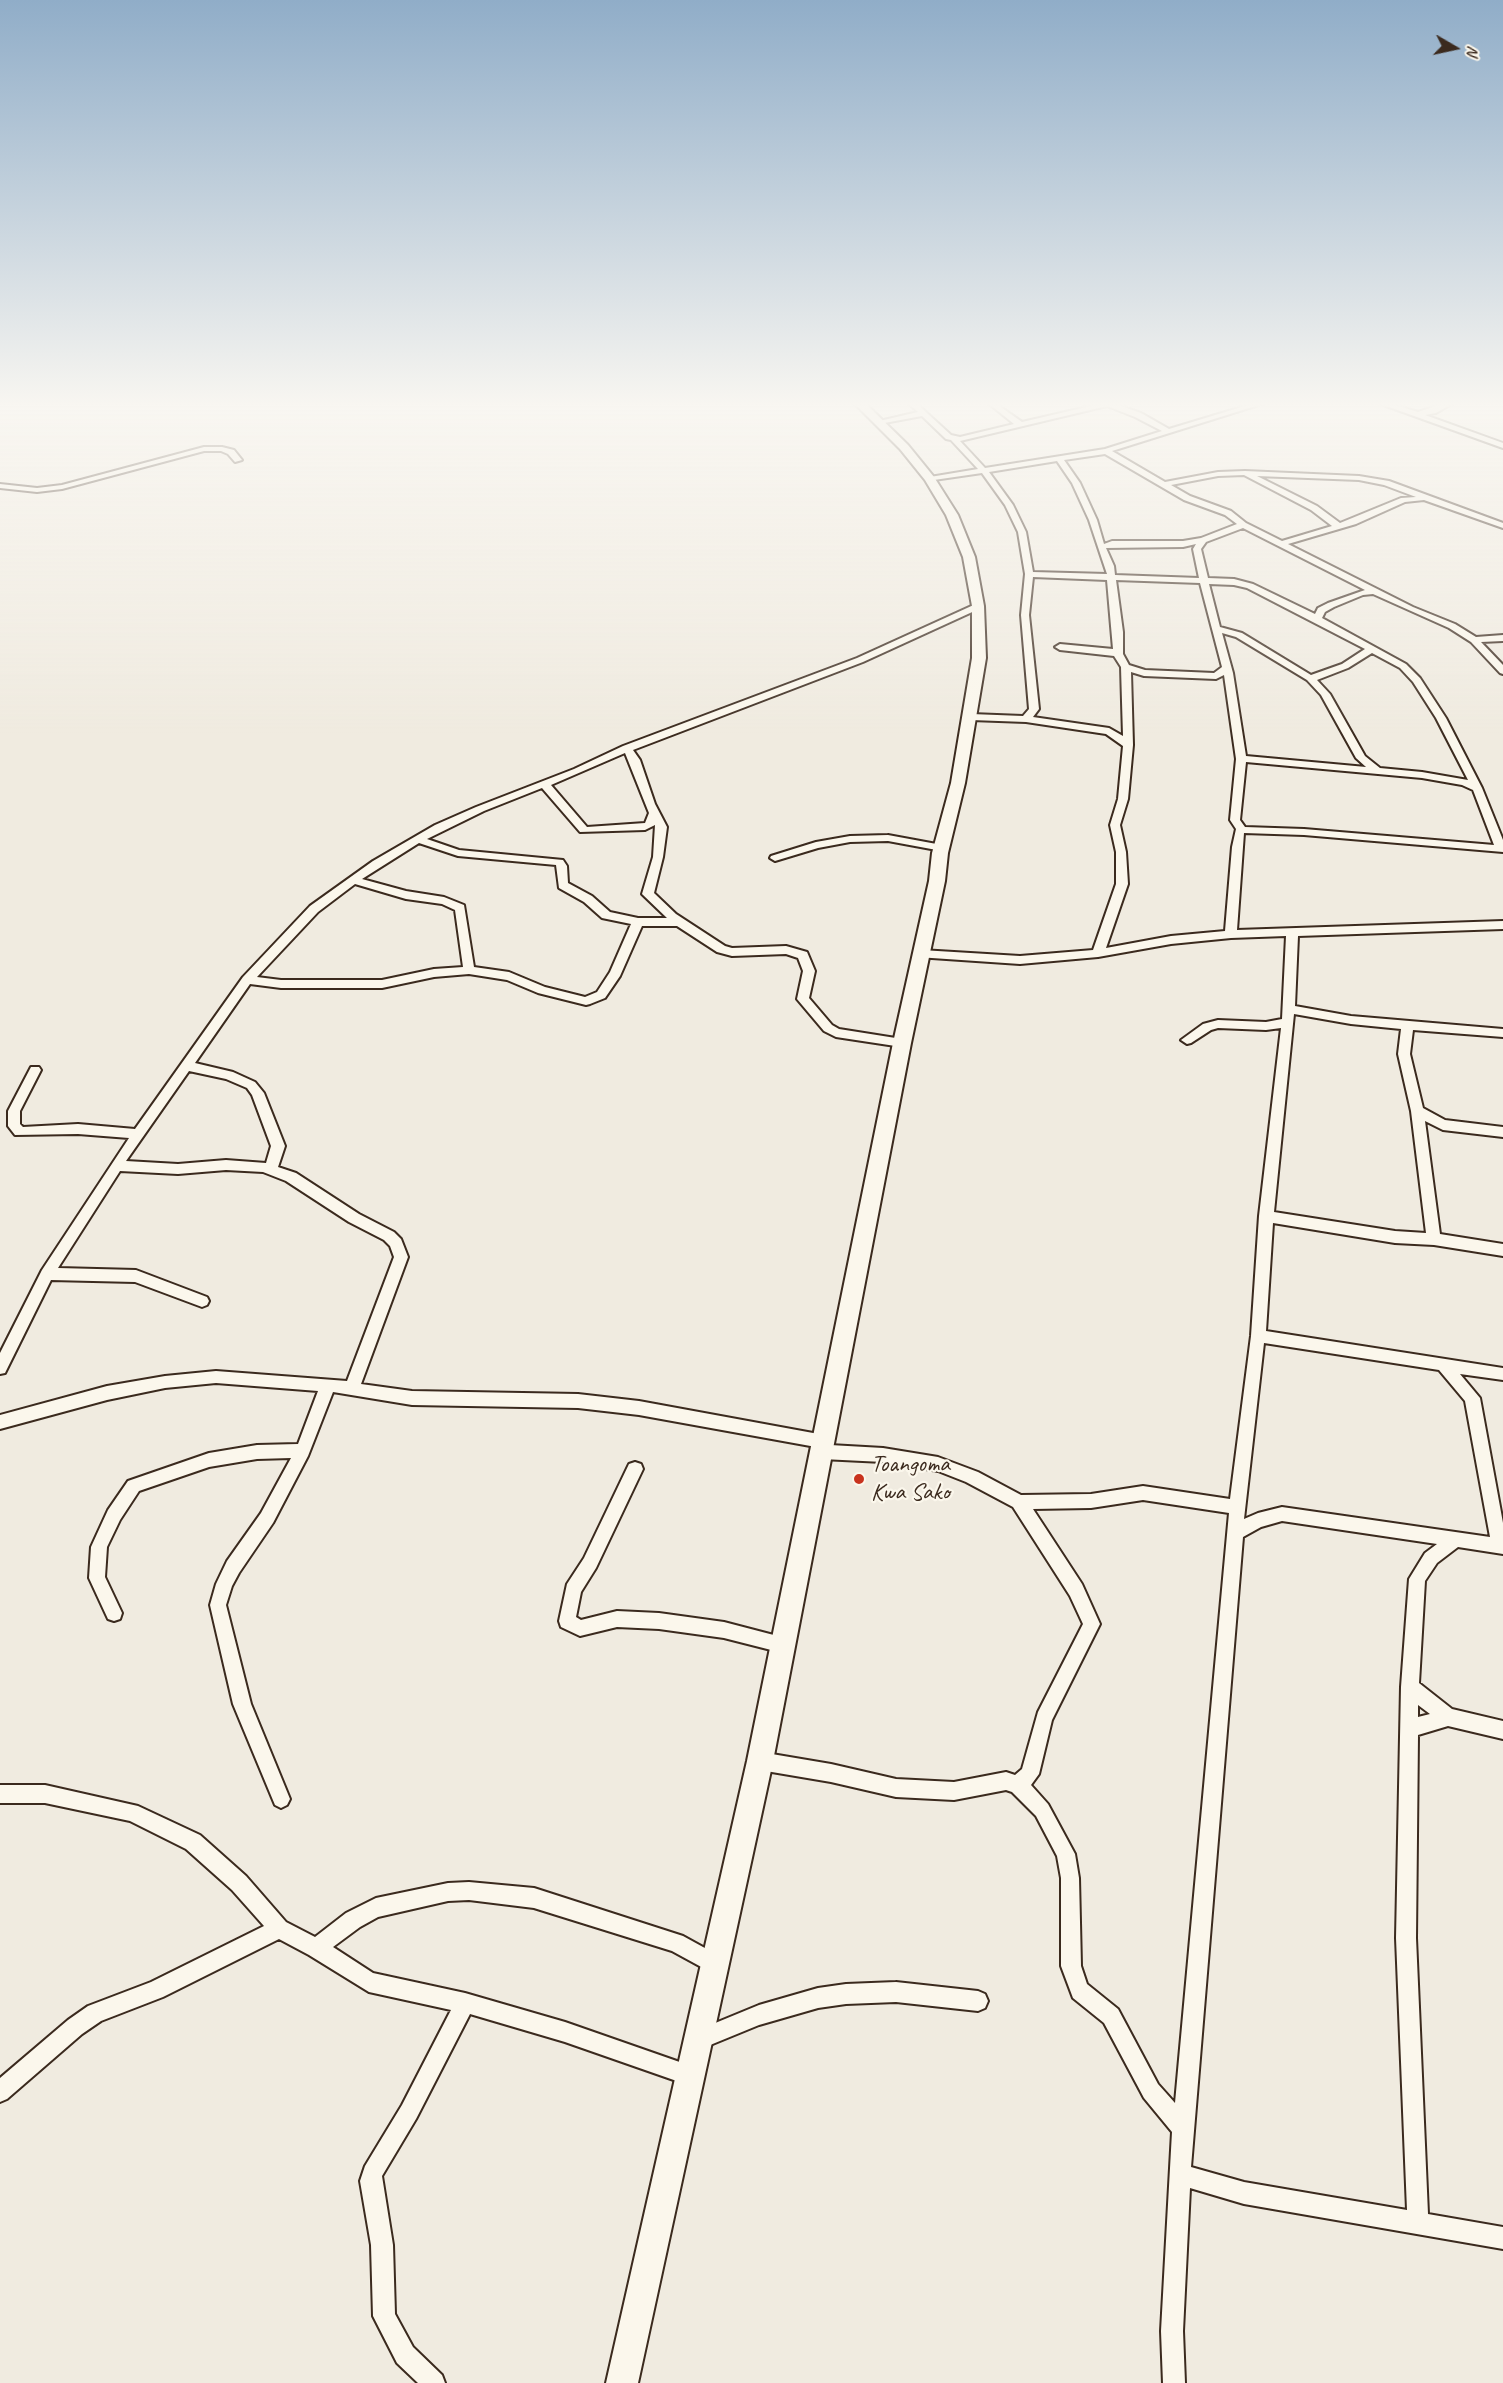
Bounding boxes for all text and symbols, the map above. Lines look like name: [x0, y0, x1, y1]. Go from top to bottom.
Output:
north arrow: [1425, 18, 1485, 78]
text: N: [1462, 44, 1483, 57]
place label: Toangoma Kwa Sako: [871, 1451, 950, 1507]
marker: Toangoma Kwa Sako: [852, 1472, 866, 1486]

